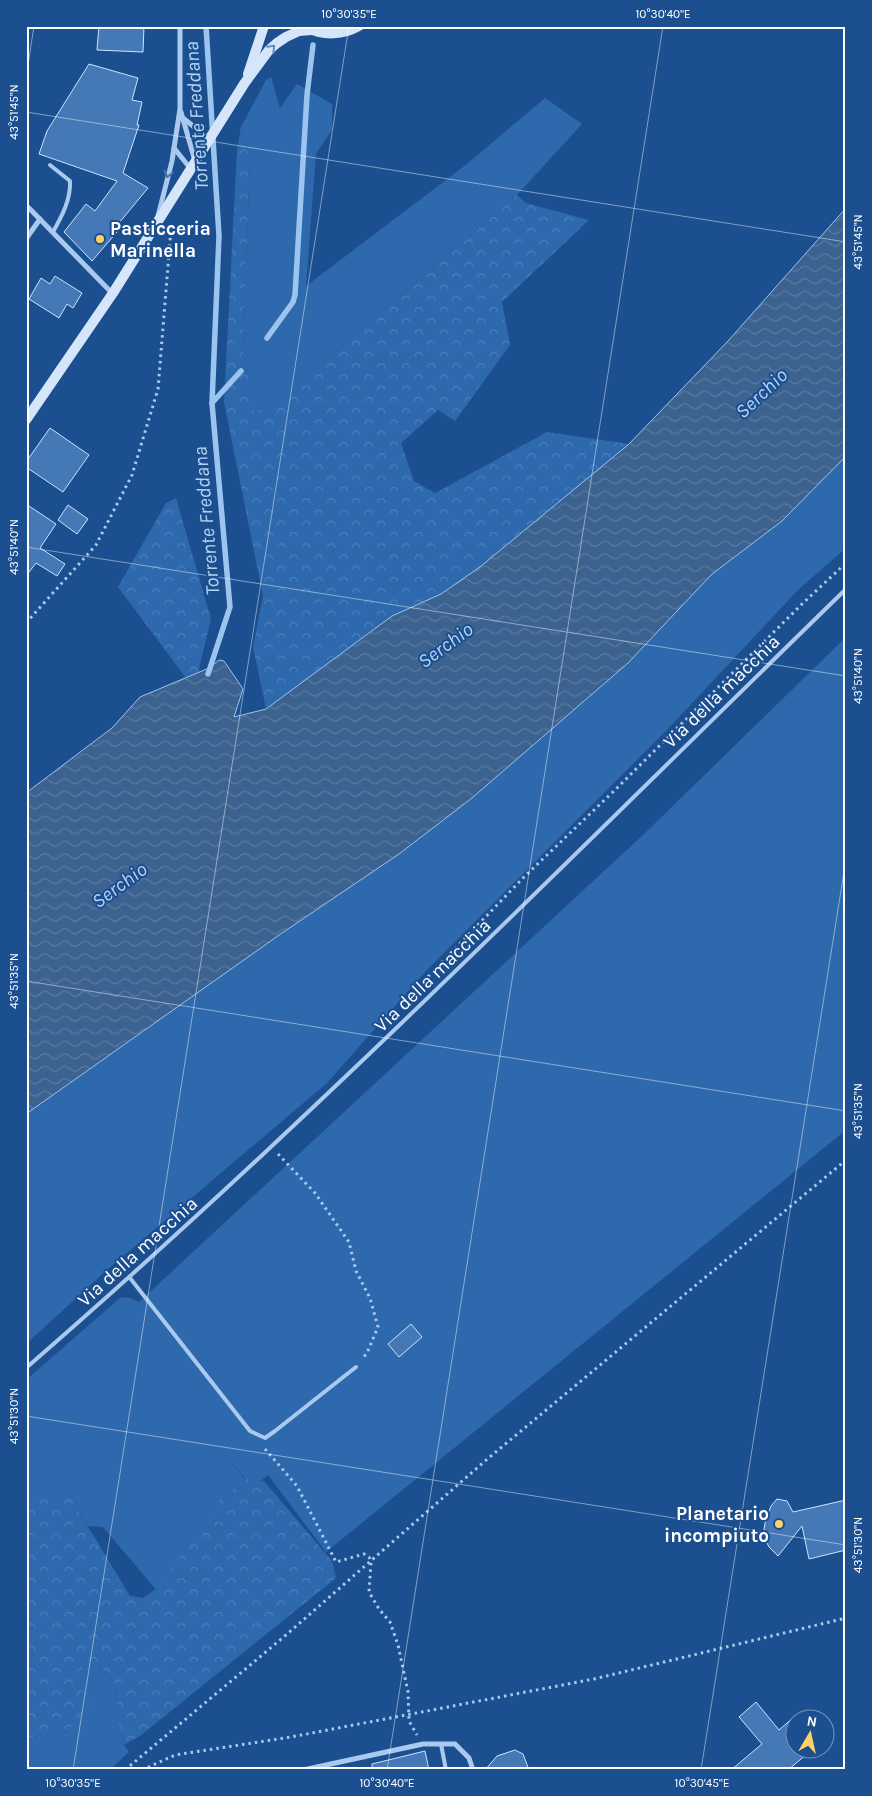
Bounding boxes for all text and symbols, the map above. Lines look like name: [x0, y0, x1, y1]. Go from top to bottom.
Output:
text: 10°30'35"E: [321, 7, 377, 21]
text: 10°30'40"E: [635, 7, 691, 21]
water label: Torrente Freddana: [180, 41, 213, 191]
one-way arrow: [266, 45, 275, 54]
text: 43°51'45"N: [7, 84, 21, 140]
one-way arrow: [163, 170, 174, 178]
text: 43°51'45"N: [851, 214, 865, 270]
place label: Pasticceria Marinella: [110, 218, 211, 262]
marker: Pasticceria Marinella: [94, 233, 106, 245]
water label: Serchio: [731, 364, 792, 423]
water label: Torrente Freddana: [189, 445, 224, 596]
text: 43°51'40"N: [7, 519, 21, 575]
water label: Serchio: [413, 618, 477, 673]
street label: Via della macchia: [659, 631, 785, 753]
text: 43°51'40"N: [851, 648, 865, 704]
water label: Serchio: [87, 858, 151, 913]
street label: Via della macchia: [370, 915, 496, 1037]
text: 43°51'35"N: [7, 953, 21, 1009]
text: 43°51'35"N: [851, 1083, 865, 1139]
street label: Via della macchia: [73, 1192, 202, 1311]
text: 43°51'30"N: [7, 1388, 21, 1444]
place label: Planetario incompiuto: [664, 1503, 769, 1547]
text: 43°51'30"N: [851, 1517, 865, 1573]
marker: Planetario incompiuto: [773, 1518, 785, 1530]
north arrow: [784, 1708, 834, 1758]
text: N: [806, 1712, 818, 1731]
text: 10°30'35"E: [45, 1776, 101, 1790]
text: 10°30'40"E: [359, 1776, 415, 1790]
text: 10°30'45"E: [675, 1776, 729, 1790]

